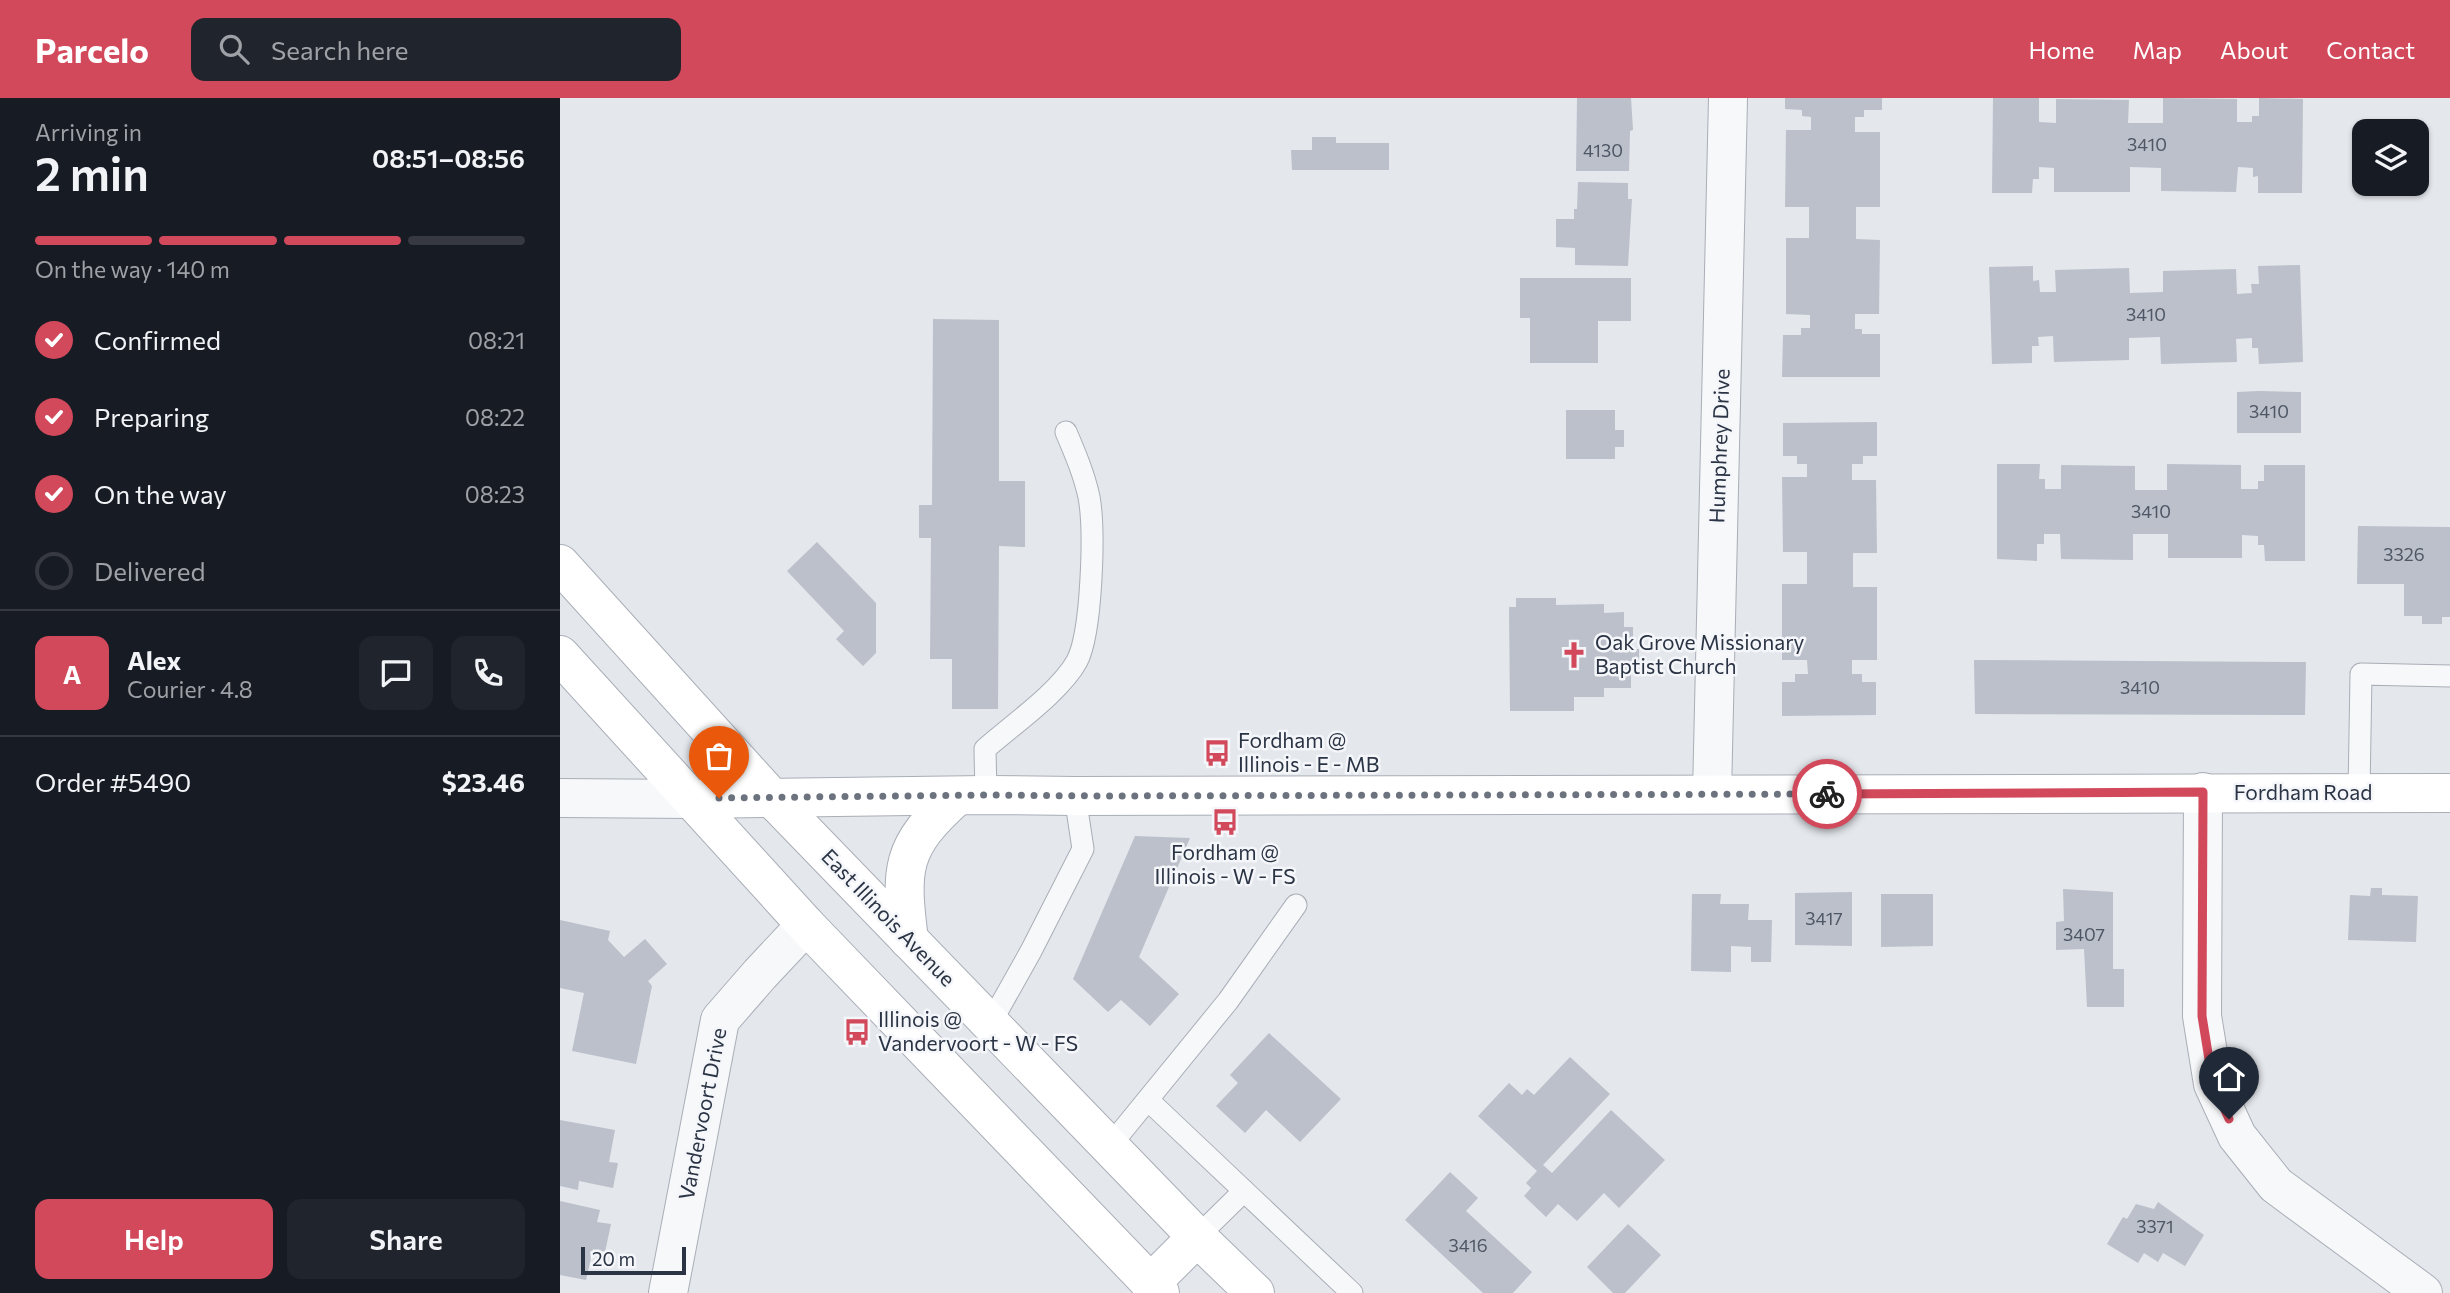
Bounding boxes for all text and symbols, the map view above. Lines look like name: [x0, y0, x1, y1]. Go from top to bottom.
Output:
search box: [191, 18, 681, 81]
text: Parcelo: [35, 29, 149, 70]
icon: search: [215, 30, 253, 68]
text: Search here: [271, 34, 409, 65]
text: Home: [2029, 35, 2095, 64]
text: Map: [2133, 35, 2182, 64]
text: About: [2220, 35, 2288, 64]
text: Contact: [2326, 35, 2415, 64]
text: Arriving in: [35, 118, 142, 146]
map controls: [2352, 119, 2429, 196]
button: layers: [2352, 119, 2429, 196]
house number: 3410: [2127, 133, 2167, 155]
house number: 4130: [1583, 139, 1623, 161]
text: 08:51–08:56: [372, 142, 525, 173]
text: 2 min: [35, 144, 149, 200]
text: On the way · 140 m: [35, 255, 230, 283]
house number: 3410: [2126, 303, 2166, 325]
icon: check: [35, 321, 73, 359]
text: Confirmed: [94, 324, 221, 355]
text: 08:21: [468, 326, 525, 354]
street label: Humphrey Drive: [1703, 368, 1734, 524]
icon: check: [35, 398, 73, 436]
house number: 3410: [2249, 400, 2289, 422]
text: Preparing: [94, 401, 209, 432]
text: 08:22: [465, 403, 525, 431]
icon: check: [35, 475, 73, 513]
text: On the way: [94, 478, 227, 509]
text: 08:23: [465, 480, 525, 508]
house number: 3410: [2131, 500, 2171, 522]
house number: 3326: [2383, 543, 2425, 565]
text: Delivered: [94, 555, 205, 586]
place label: Oak Grove Missionary Baptist Church: [1595, 629, 1805, 678]
button: chat: [359, 636, 433, 710]
button: phone: [451, 636, 525, 710]
church icon: Oak Grove Missionary Baptist Church: [1559, 640, 1589, 670]
text: Alex: [127, 644, 181, 675]
text: A: [63, 658, 81, 689]
text: Courier · 4.8: [127, 675, 253, 703]
house number: 3410: [2120, 676, 2160, 698]
pin: [689, 726, 749, 798]
place label: Fordham @ Illinois - E - MB: [1238, 727, 1379, 776]
icon: bag: [700, 737, 738, 775]
bus stop icon: Fordham @ Illinois - E - MB: [1202, 738, 1232, 768]
courier: [1792, 759, 1862, 829]
text: Order #5490: [35, 766, 191, 797]
text: $23.46: [442, 766, 525, 797]
icon: bike: [1808, 775, 1846, 813]
street label: Fordham Road: [2234, 779, 2372, 804]
bus stop icon: Fordham @ Illinois - W - FS: [1210, 807, 1240, 837]
place label: Fordham @ Illinois - W - FS: [1154, 839, 1296, 888]
street label: East Illinois Avenue: [817, 843, 961, 991]
house number: 3417: [1805, 907, 1843, 929]
house number: 3407: [2063, 923, 2105, 945]
place label: Illinois @ Vandervoort - W - FS: [878, 1006, 1078, 1055]
bus stop icon: Illinois @ Vandervoort - W - FS: [842, 1017, 872, 1047]
street label: Vandervoort Drive: [673, 1025, 731, 1202]
pin: [2199, 1047, 2259, 1119]
icon: home: [2210, 1058, 2248, 1096]
button: Help: [35, 1199, 273, 1279]
button: Share: [287, 1199, 525, 1279]
house number: 3371: [2136, 1215, 2174, 1237]
house number: 3416: [1448, 1234, 1488, 1256]
scale bar: [581, 1244, 686, 1276]
text: 20 m: [592, 1247, 635, 1270]

